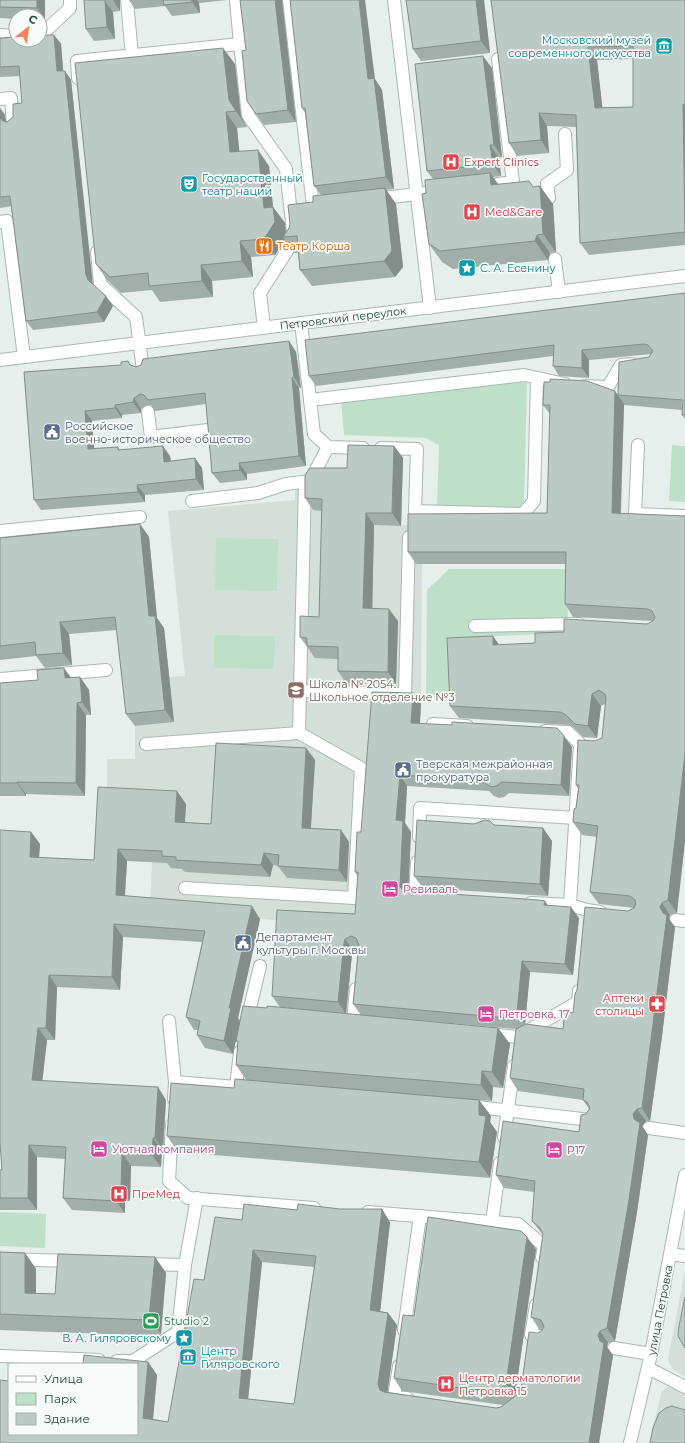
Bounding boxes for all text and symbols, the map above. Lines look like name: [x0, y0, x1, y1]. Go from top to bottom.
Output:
north arrow: [8, 8, 48, 48]
text: С: [26, 11, 40, 27]
place label: Московский музей современного искусства: [508, 33, 651, 60]
museum icon: Московский музей современного искусства: [654, 36, 674, 56]
hospital icon: Expert Clinics: [441, 152, 461, 172]
place label: Expert Clinics: [464, 155, 539, 169]
place label: Государственный театр наций: [202, 171, 303, 198]
theatre icon: Государственный театр наций: [179, 174, 199, 194]
hospital icon: Med&Care: [462, 202, 482, 222]
place label: Med&Care: [485, 205, 542, 219]
restaurant icon: Театр Корша: [254, 236, 274, 256]
place label: Театр Корша: [277, 239, 350, 253]
place icon: С. А. Есенину: [457, 258, 477, 278]
place label: С. А. Есенину: [480, 261, 556, 275]
street label: Петровский переулок: [279, 303, 408, 333]
place label: Российское военно-историческое общество: [65, 419, 251, 446]
public building icon: Российское военно-историческое общество: [42, 422, 62, 442]
place label: Школа № 2054. Школьное отделение №3: [309, 677, 455, 704]
school or university icon: Школа № 2054. Школьное отделение №3: [286, 680, 306, 700]
place label: Тверская межрайонная прокуратура: [416, 757, 553, 784]
public building icon: Тверская межрайонная прокуратура: [393, 760, 413, 780]
hotel icon: Ревиваль: [380, 879, 400, 899]
place label: Ревиваль: [403, 882, 458, 896]
place label: Департамент культуры г. Москвы: [256, 930, 366, 957]
public building icon: Департамент культуры г. Москвы: [233, 933, 253, 953]
place label: Аптеки столицы: [595, 991, 644, 1018]
pharmacy icon: Аптеки столицы: [647, 994, 667, 1014]
hotel icon: Петровка, 17: [476, 1004, 496, 1024]
place label: Петровка, 17: [499, 1007, 569, 1021]
hotel icon: Уютная компания: [89, 1139, 109, 1159]
hotel icon: P17: [544, 1140, 564, 1160]
place label: Уютная компания: [112, 1142, 214, 1156]
place label: P17: [567, 1143, 585, 1157]
hospital icon: ПреМед: [109, 1184, 129, 1204]
place label: ПреМед: [132, 1187, 180, 1201]
street label: улица Петровка: [644, 1264, 676, 1357]
sports icon: Studio 2: [141, 1311, 161, 1331]
place label: Studio 2: [164, 1314, 209, 1328]
place icon: В. А. Гиляровскому: [174, 1328, 194, 1348]
place label: В. А. Гиляровскому: [62, 1331, 172, 1345]
place label: Центр Гиляровского: [201, 1344, 280, 1371]
museum icon: Центр Гиляровского: [178, 1347, 198, 1367]
legend: [8, 1363, 138, 1435]
text: Улица: [44, 1371, 83, 1386]
place label: Центр дерматологии Петровка 15: [459, 1371, 581, 1398]
hospital icon: Центр дерматологии Петровка 15: [436, 1374, 456, 1394]
text: Парк: [44, 1391, 76, 1406]
text: Здание: [44, 1411, 90, 1426]

